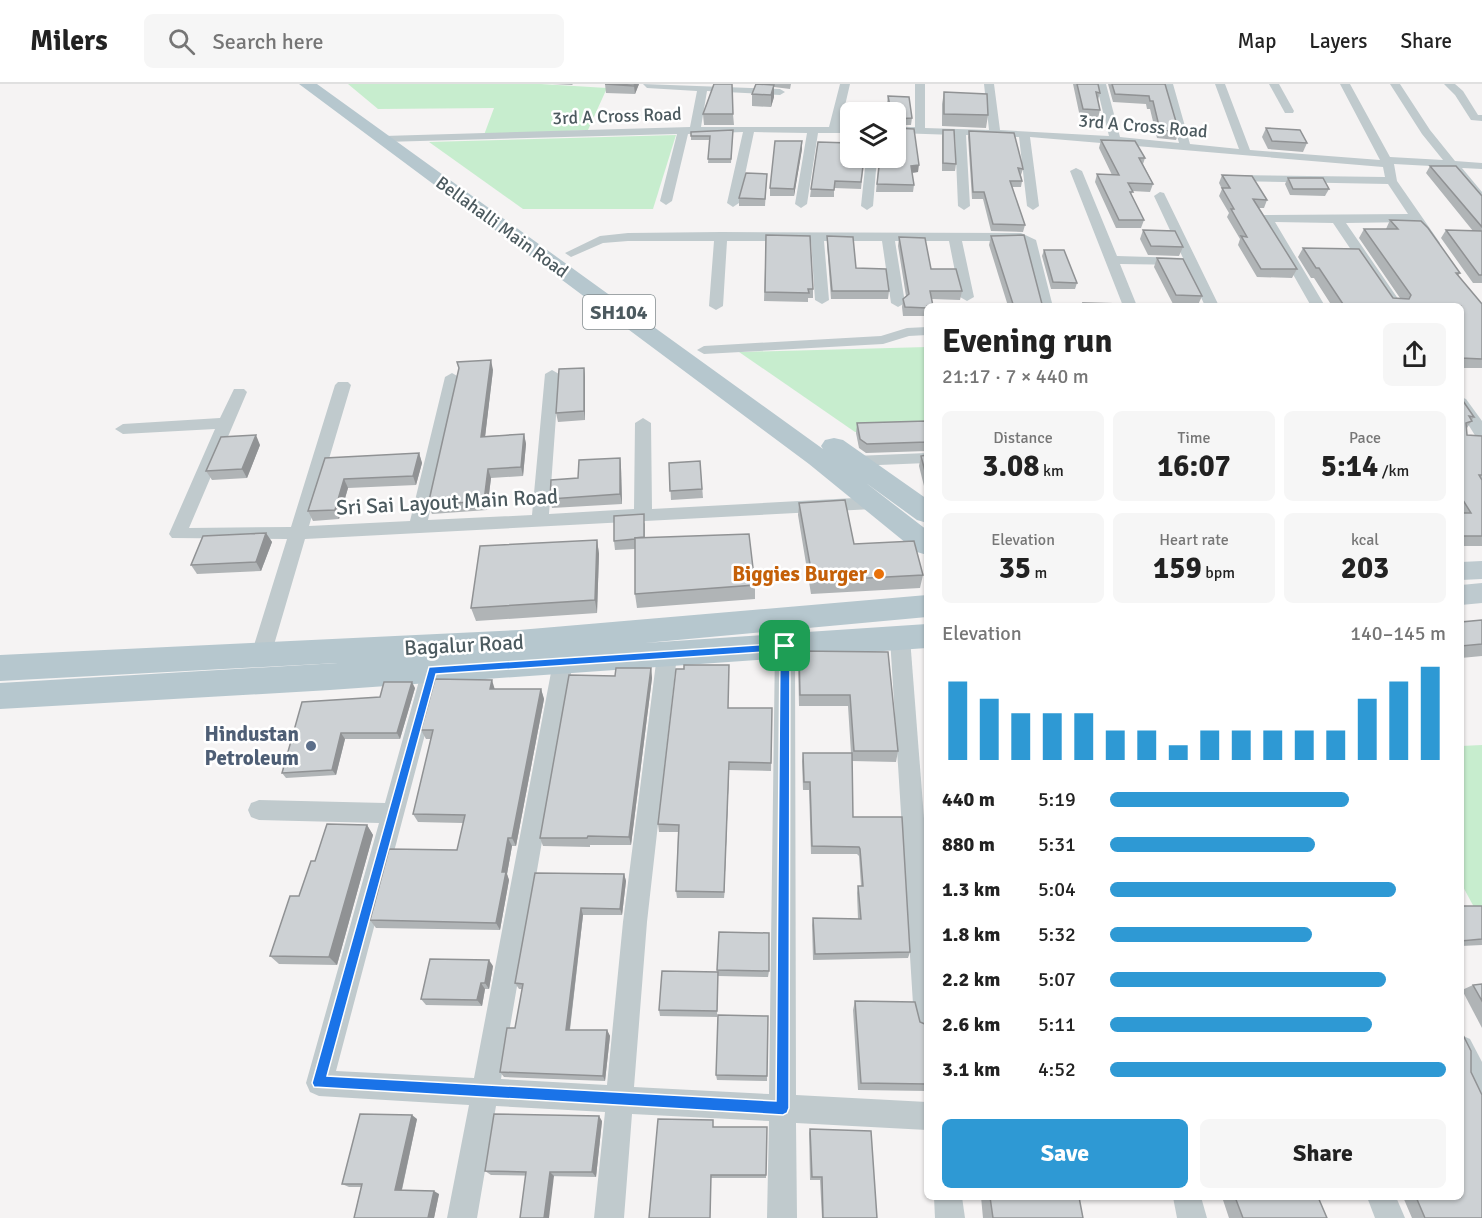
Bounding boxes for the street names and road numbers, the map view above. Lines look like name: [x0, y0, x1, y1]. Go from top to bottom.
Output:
street label: 3rd A Cross Road: [552, 103, 682, 129]
street label: 3rd A Cross Road: [1078, 109, 1208, 143]
street label: Bellahalli Main Road: [431, 172, 573, 282]
road number: SH104: [583, 295, 655, 329]
street label: Sri Sai Layout Main Road: [335, 483, 559, 521]
street label: Bagalur Road: [404, 629, 524, 661]

